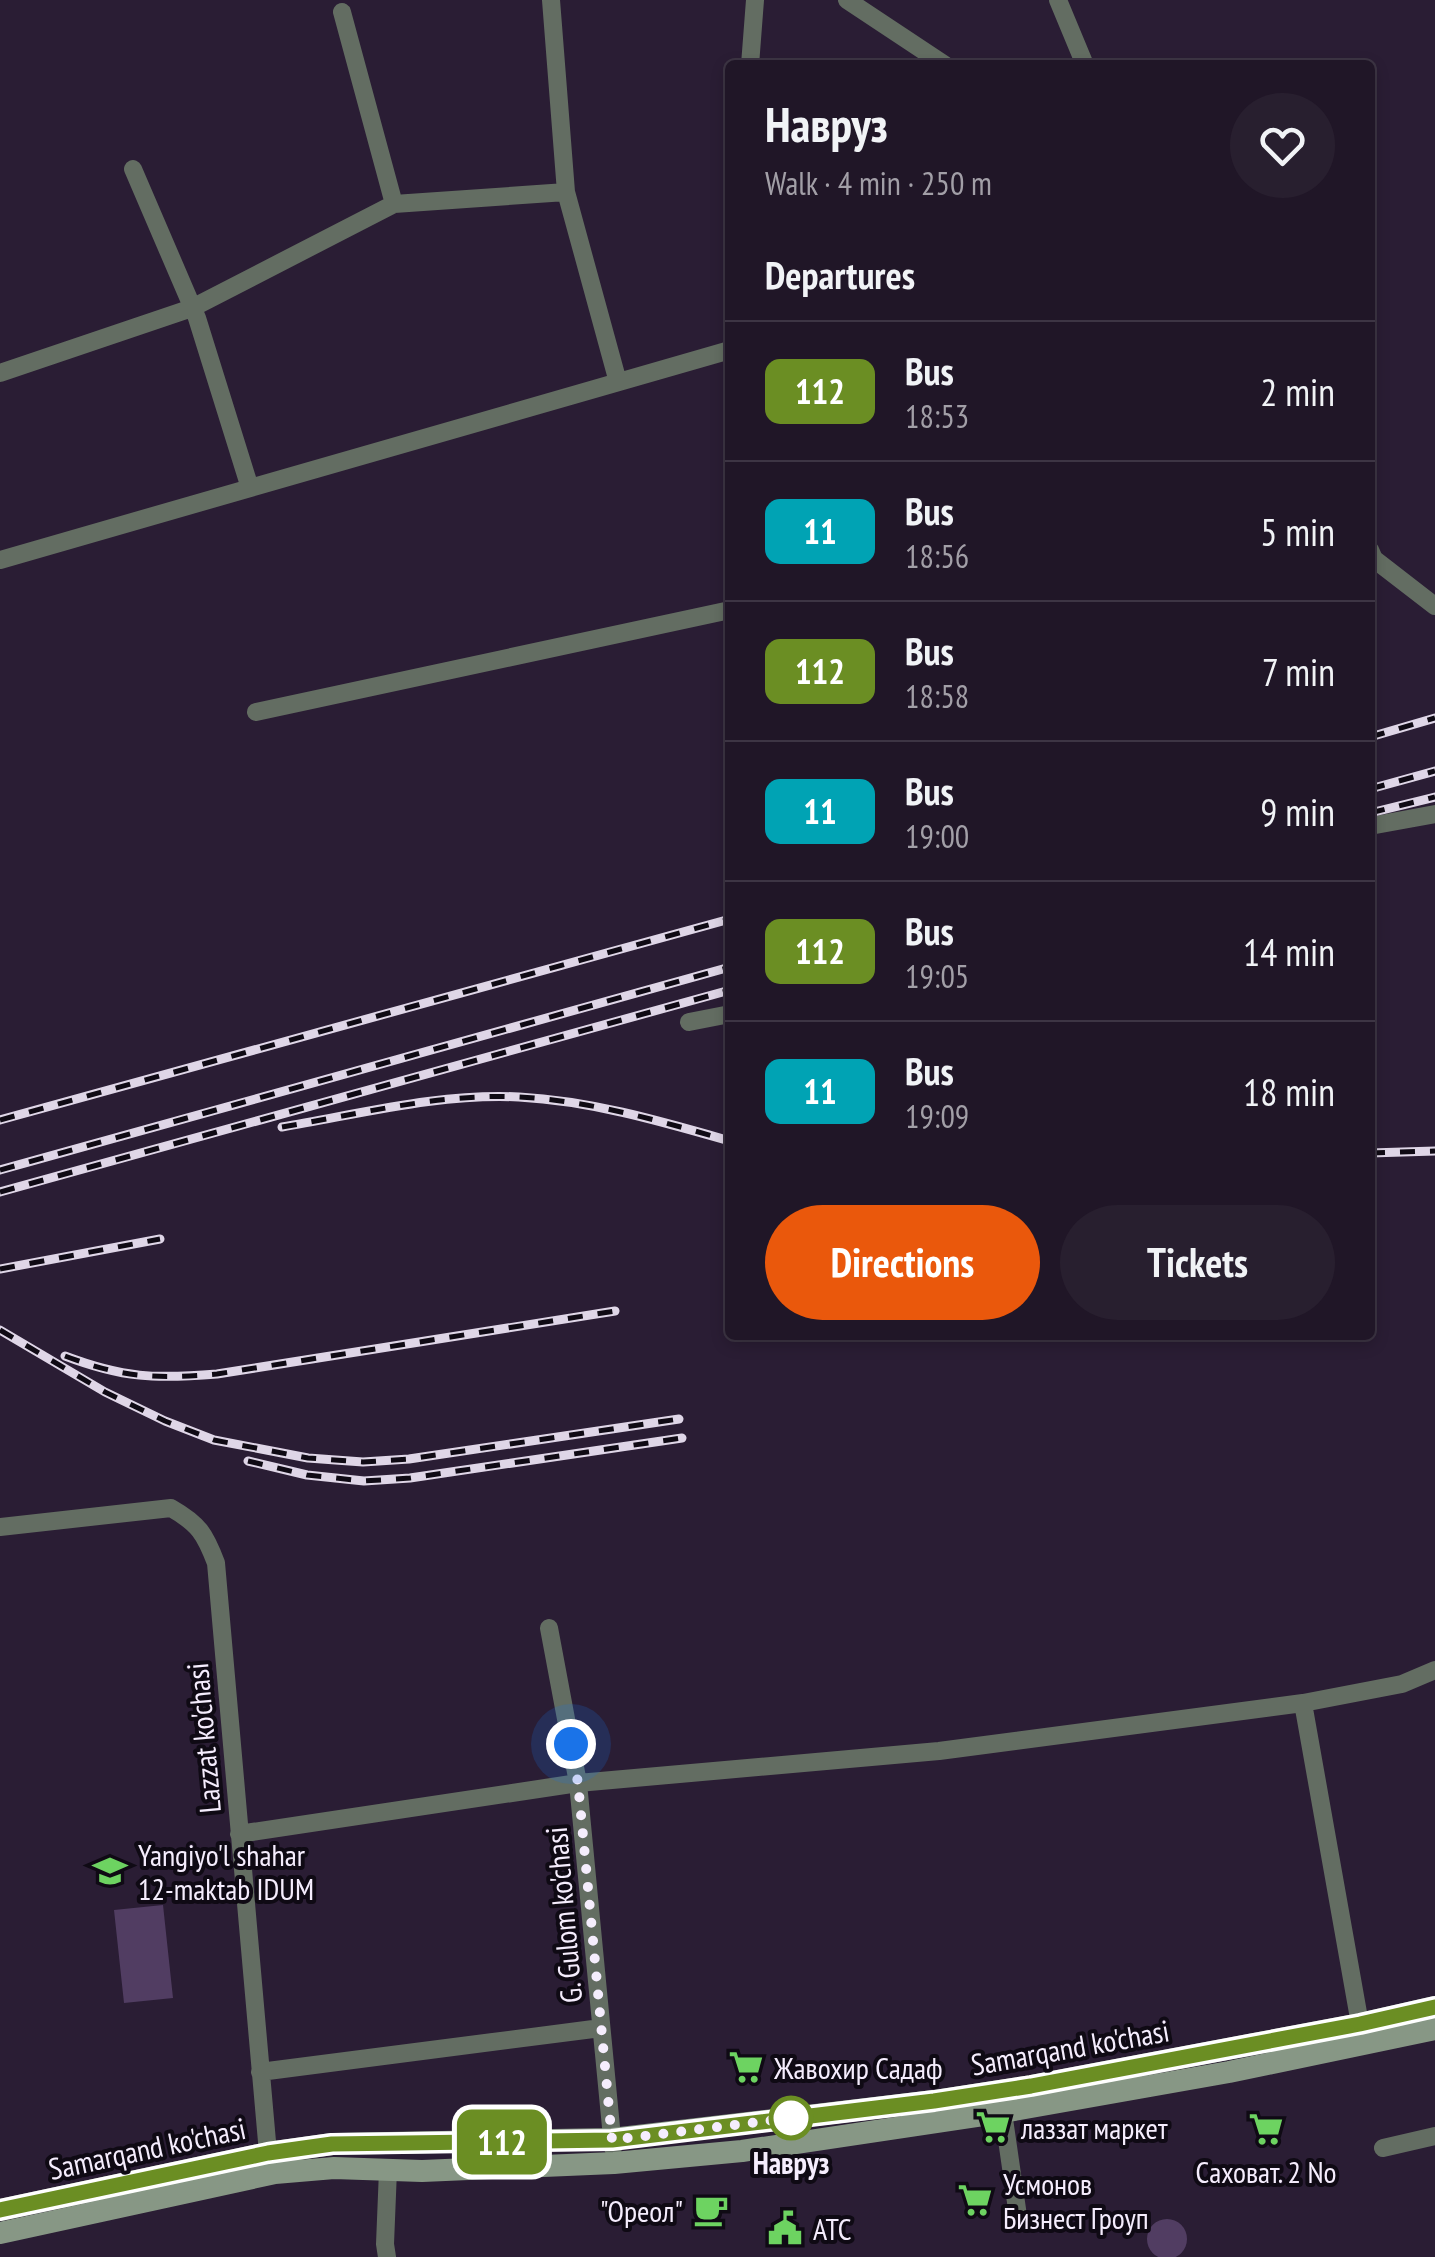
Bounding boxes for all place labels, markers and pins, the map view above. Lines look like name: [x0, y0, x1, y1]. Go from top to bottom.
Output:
place label: Yangiyo'l shahar 12-maktab IDUM: [138, 1835, 314, 1908]
school or university icon: Yangiyo'l shahar 12-maktab IDUM: [91, 1852, 129, 1890]
supermarket icon: Жавохир Садаф: [727, 2048, 765, 2086]
place label: Жавохир Садаф: [773, 2048, 943, 2087]
marker: Навруз: [770, 2097, 812, 2139]
supermarket icon: лаззат маркет: [974, 2108, 1012, 2146]
place label: лаззат маркет: [1020, 2108, 1168, 2147]
supermarket icon: Саховат. 2 No: [1247, 2110, 1285, 2148]
place label: Навруз: [753, 2143, 829, 2182]
place label: Саховат. 2 No: [1195, 2152, 1337, 2191]
place label: Усмонов Бизнест Гроуп: [1003, 2164, 1149, 2237]
supermarket icon: Усмонов Бизнест Гроуп: [956, 2181, 994, 2219]
place label: "Ореол": [600, 2191, 683, 2230]
cafe icon: "Ореол": [692, 2191, 730, 2229]
public building icon: АТС: [766, 2209, 804, 2247]
place label: АТС: [813, 2209, 852, 2248]

